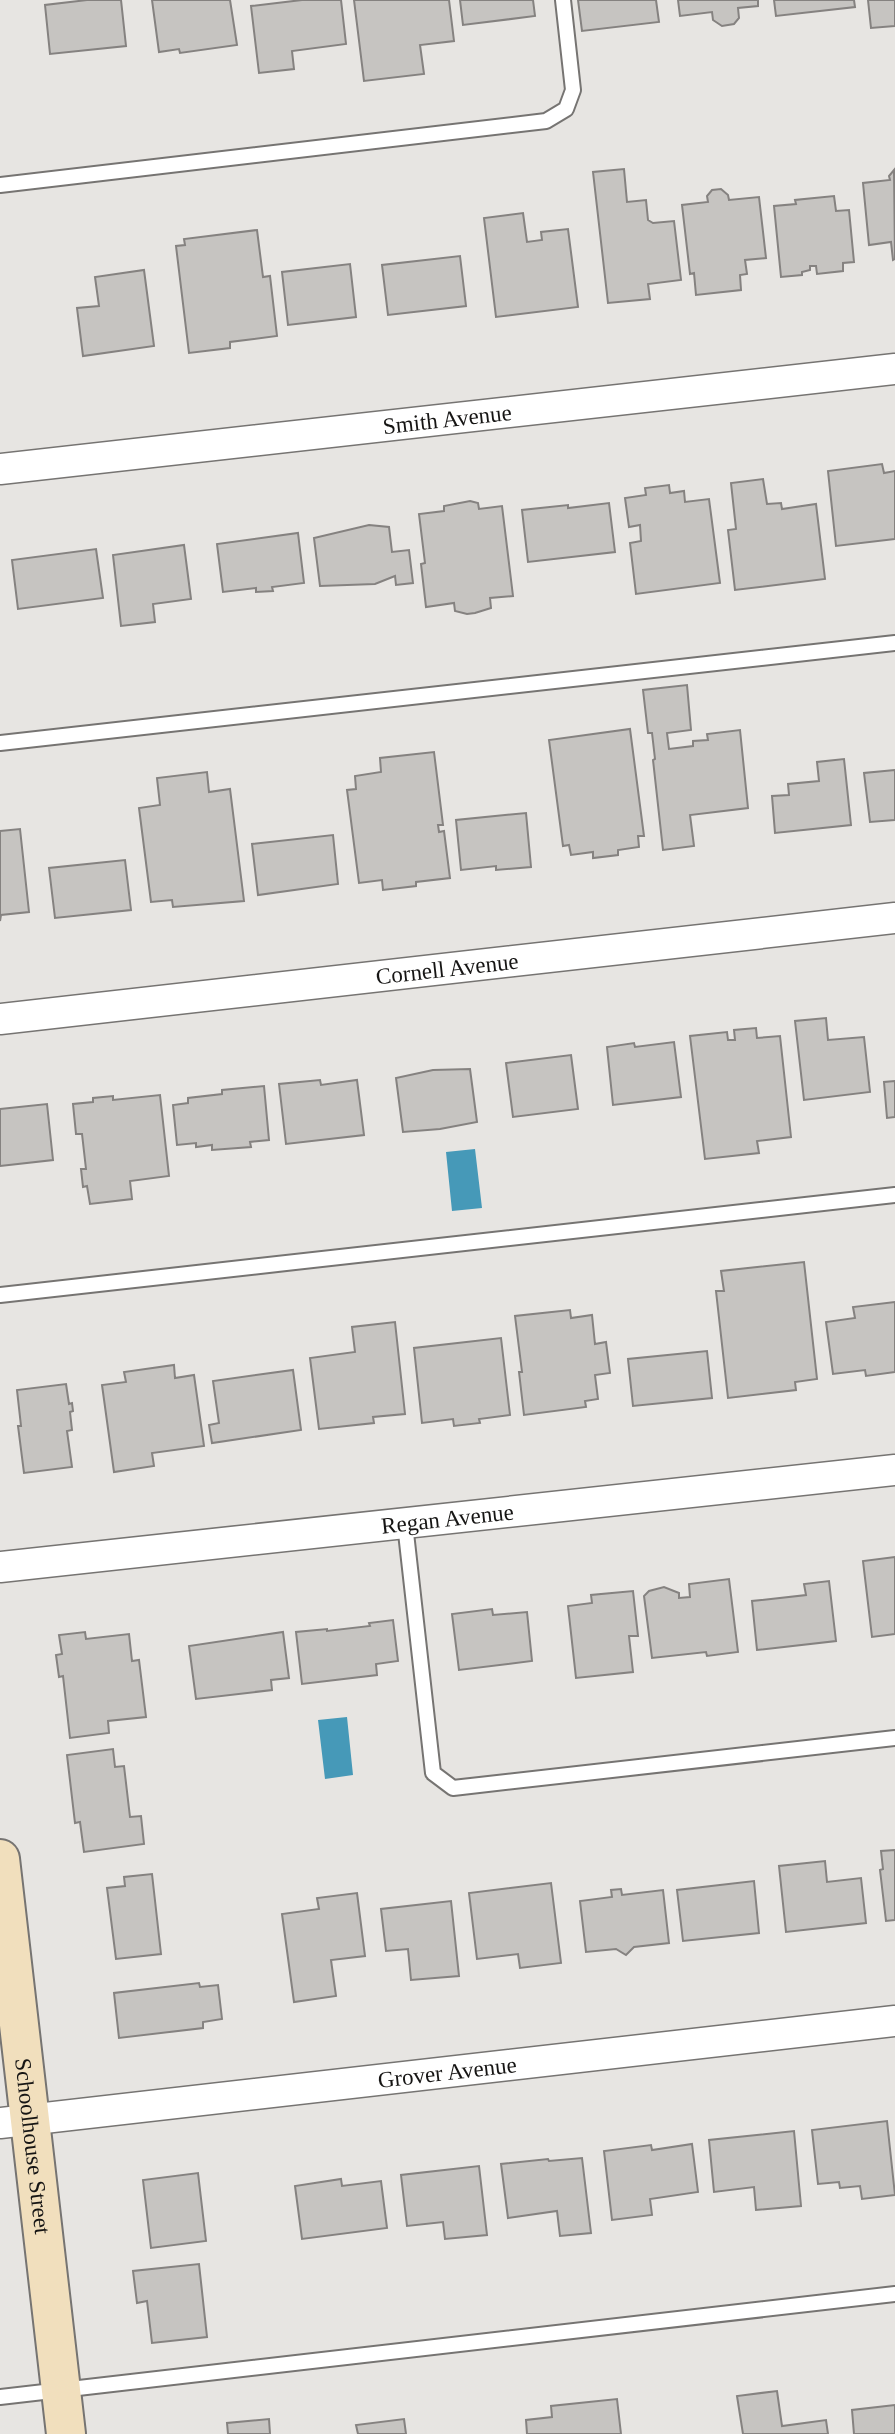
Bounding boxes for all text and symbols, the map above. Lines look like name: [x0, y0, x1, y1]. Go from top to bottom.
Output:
street label: Smith Avenue: [382, 400, 513, 439]
street label: Cornell Avenue: [375, 949, 520, 989]
street label: Regan Avenue: [380, 1499, 515, 1539]
street label: Grover Avenue: [376, 2052, 518, 2093]
street label: Schoolhouse Street: [10, 2057, 55, 2236]

